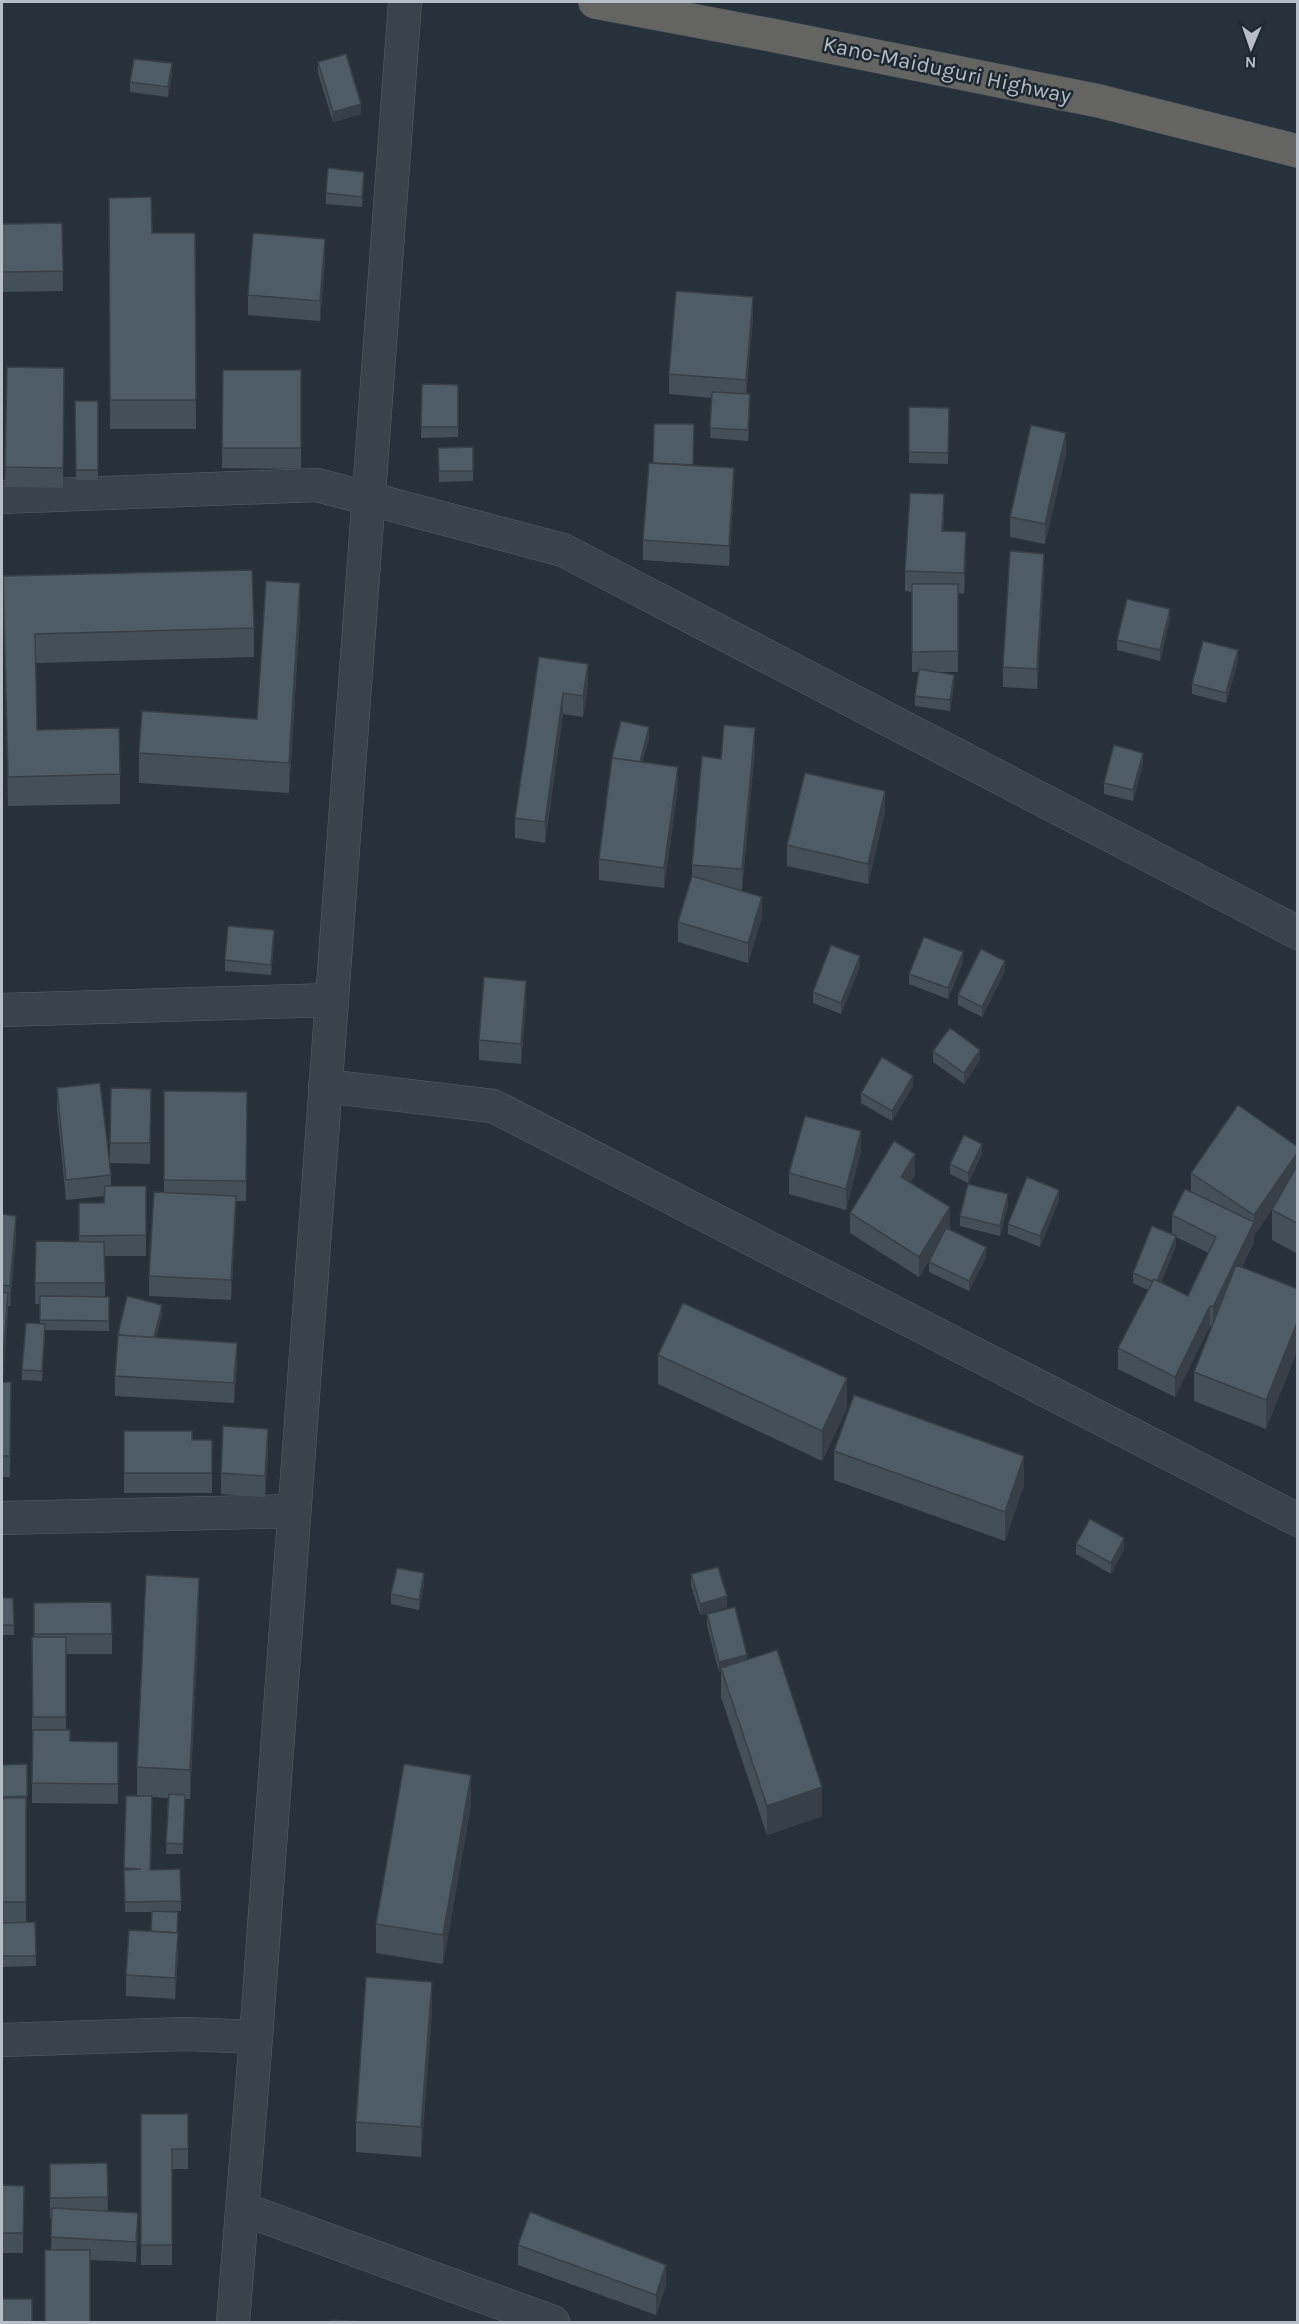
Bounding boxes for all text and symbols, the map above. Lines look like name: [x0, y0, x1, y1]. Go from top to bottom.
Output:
north arrow: [1221, 18, 1281, 78]
street label: Kano-Maiduguri Highway: [821, 31, 1073, 109]
text: N: [1244, 53, 1257, 72]

